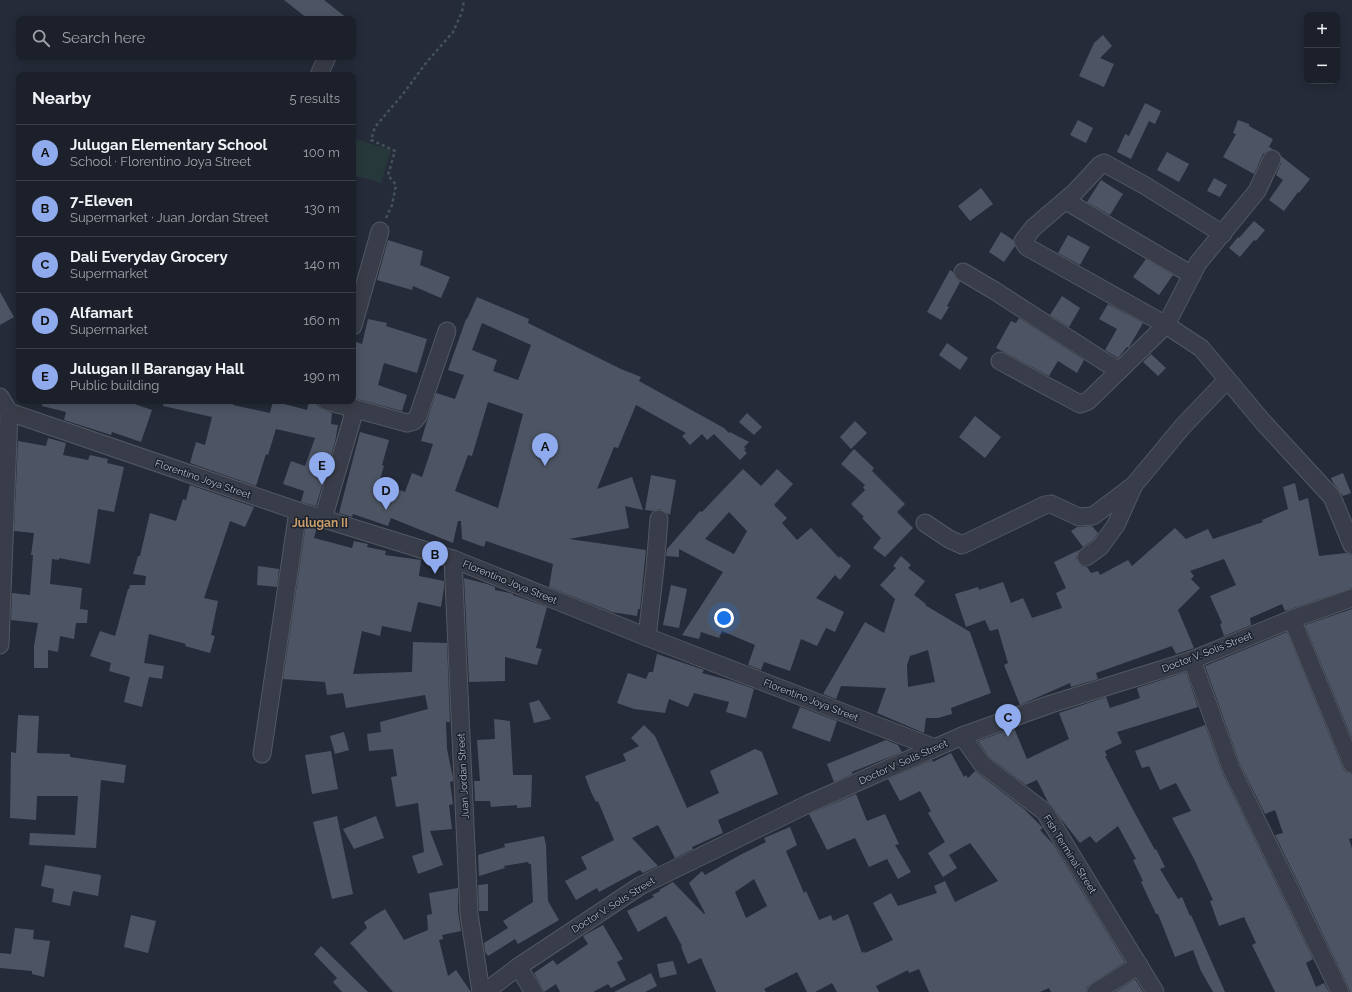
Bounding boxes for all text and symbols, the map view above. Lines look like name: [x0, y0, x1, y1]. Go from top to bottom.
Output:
map controls: [1304, 12, 1340, 84]
button: +: [1304, 12, 1340, 48]
search box: [16, 16, 356, 60]
icon: search: [30, 27, 52, 49]
text: Search here: [62, 29, 145, 47]
button: −: [1304, 48, 1340, 84]
text: Nearby: [32, 88, 91, 108]
text: 5 results: [289, 91, 340, 106]
text: Julugan Elementary School: [70, 136, 267, 154]
text: A: [41, 145, 49, 160]
text: 100 m: [303, 145, 340, 160]
text: School · Florentino Joya Street: [70, 154, 251, 169]
text: 7-Eleven: [70, 192, 133, 210]
text: B: [41, 201, 49, 216]
text: 130 m: [304, 201, 340, 216]
text: Supermarket · Juan Jordan Street: [70, 210, 269, 225]
text: Dali Everyday Grocery: [70, 248, 228, 266]
text: C: [41, 257, 49, 272]
text: 140 m: [304, 257, 340, 272]
text: Supermarket: [70, 266, 148, 281]
text: Alfamart: [70, 304, 133, 322]
text: D: [40, 313, 50, 328]
text: 160 m: [303, 313, 340, 328]
text: Supermarket: [70, 322, 148, 337]
text: Julugan II Barangay Hall: [70, 360, 244, 378]
text: E: [41, 369, 49, 384]
text: 190 m: [304, 369, 340, 384]
text: Public building: [70, 378, 159, 393]
pin: A: [532, 433, 558, 466]
pin: E: [309, 452, 335, 485]
street label: Florentino Joya Street: [154, 457, 253, 501]
pin: D: [373, 477, 399, 510]
district label: Julugan II: [292, 516, 348, 530]
pin: B: [422, 541, 448, 574]
street label: Florentino Joya Street: [461, 558, 559, 606]
your location: [714, 608, 734, 628]
street label: Doctor V. Solis Street: [1160, 629, 1254, 674]
street label: Florentino Joya Street: [762, 677, 861, 723]
pin: C: [995, 704, 1021, 737]
street label: Juan Jordan Street: [455, 732, 471, 819]
street label: Doctor V. Solis Street: [857, 737, 950, 787]
street label: Fish Terminal Street: [1041, 813, 1099, 896]
street label: Doctor V. Solis Street: [569, 875, 657, 935]

